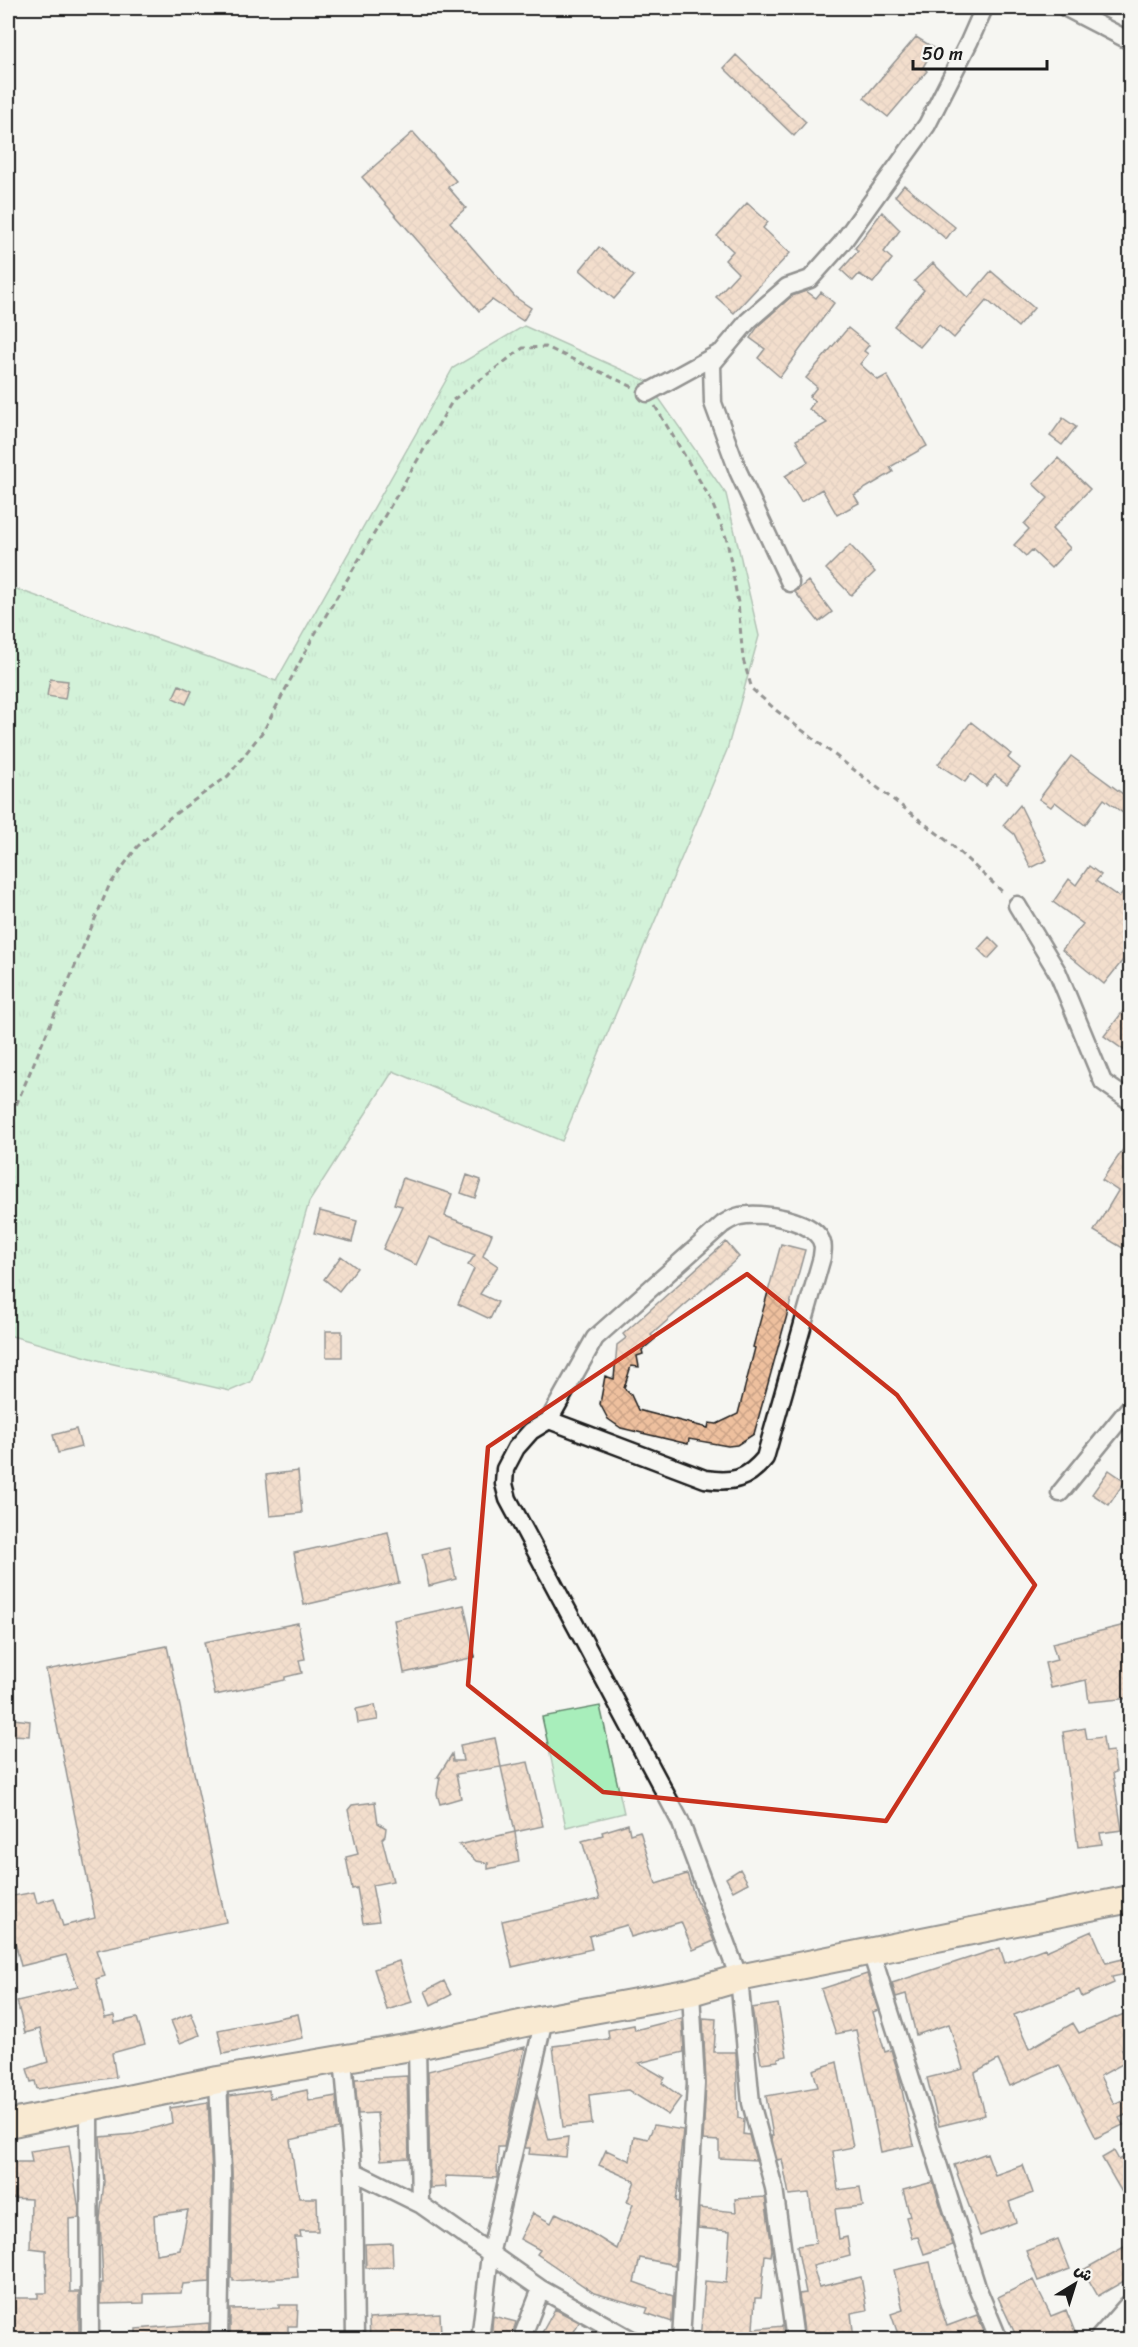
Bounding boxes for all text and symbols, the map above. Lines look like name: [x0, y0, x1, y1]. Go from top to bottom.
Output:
scale bar: [913, 33, 1046, 71]
text: 50 m: [922, 38, 963, 70]
north arrow: [1045, 2254, 1105, 2314]
text: ش: [1068, 2256, 1100, 2289]

